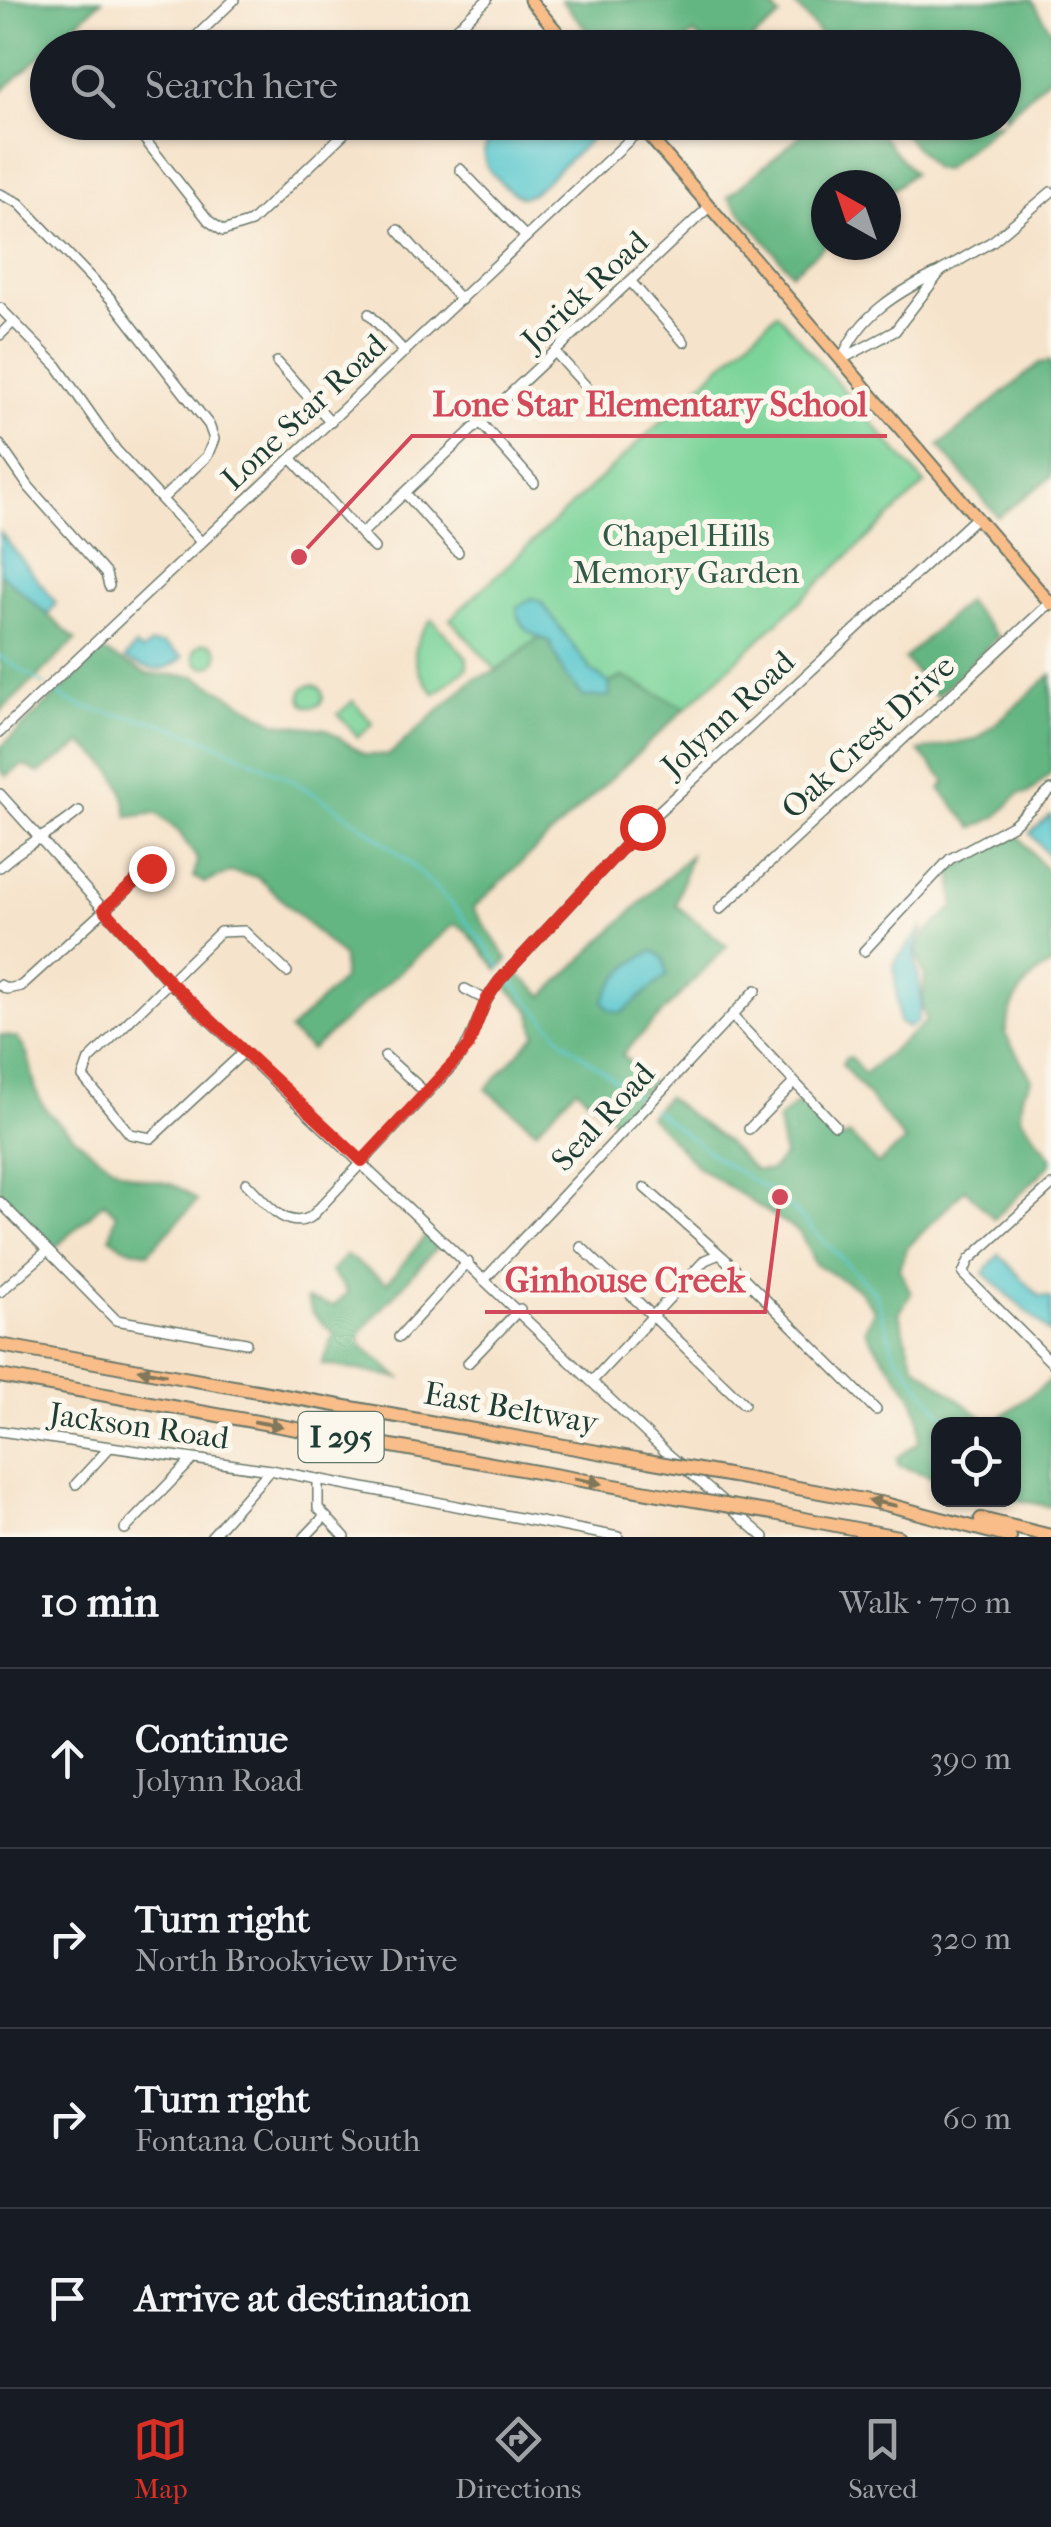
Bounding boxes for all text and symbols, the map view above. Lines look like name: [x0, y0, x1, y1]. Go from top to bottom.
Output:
search box: [30, 30, 1021, 140]
icon: search: [65, 58, 120, 113]
text: Search here: [145, 63, 338, 108]
north arrow: [811, 170, 901, 260]
street label: Jorick Road: [512, 223, 656, 361]
street label: Lone Star Road: [214, 326, 394, 497]
callout: Lone Star Elementary School: [412, 371, 887, 436]
text: Lone Star Elementary School: [433, 384, 868, 425]
park label: Chapel Hills Memory Garden: [572, 517, 800, 591]
street label: Jolynn Road: [652, 643, 802, 787]
street label: Oak Crest Drive: [774, 648, 962, 826]
route start: [620, 805, 666, 851]
route end: [129, 846, 175, 892]
street label: Seal Road: [544, 1055, 663, 1179]
callout: Ginhouse Creek: [485, 1247, 765, 1312]
text: Ginhouse Creek: [505, 1260, 746, 1301]
one-way arrow: [135, 1364, 167, 1379]
street label: East Beltway: [421, 1375, 602, 1442]
street label: Jackson Road: [44, 1395, 232, 1457]
road number: I 295: [298, 1412, 384, 1462]
one-way arrow: [253, 1417, 284, 1432]
map controls: [931, 1417, 1021, 1507]
button: locate: [931, 1417, 1021, 1507]
one-way arrow: [573, 1473, 604, 1489]
one-way arrow: [866, 1495, 897, 1511]
text: 10 min: [40, 1578, 159, 1627]
text: Walk · 770 m: [840, 1584, 1011, 1621]
text: Continue: [135, 1717, 288, 1762]
icon: ahead: [40, 1731, 95, 1786]
text: 390 m: [930, 1740, 1011, 1777]
text: Jolynn Road: [135, 1762, 303, 1799]
text: Turn right: [135, 1897, 310, 1942]
icon: right: [40, 1911, 95, 1966]
text: 320 m: [930, 1920, 1011, 1957]
text: North Brookview Drive: [135, 1942, 457, 1979]
text: Turn right: [135, 2077, 310, 2122]
icon: right: [40, 2091, 95, 2146]
text: 60 m: [943, 2100, 1011, 2137]
text: Fontana Court South: [135, 2122, 420, 2159]
icon: arrive: [40, 2271, 95, 2326]
text: Arrive at destination: [135, 2276, 471, 2321]
tab: Map: [133, 2412, 188, 2505]
tab: Directions: [455, 2412, 581, 2505]
tab: Saved: [848, 2412, 918, 2505]

